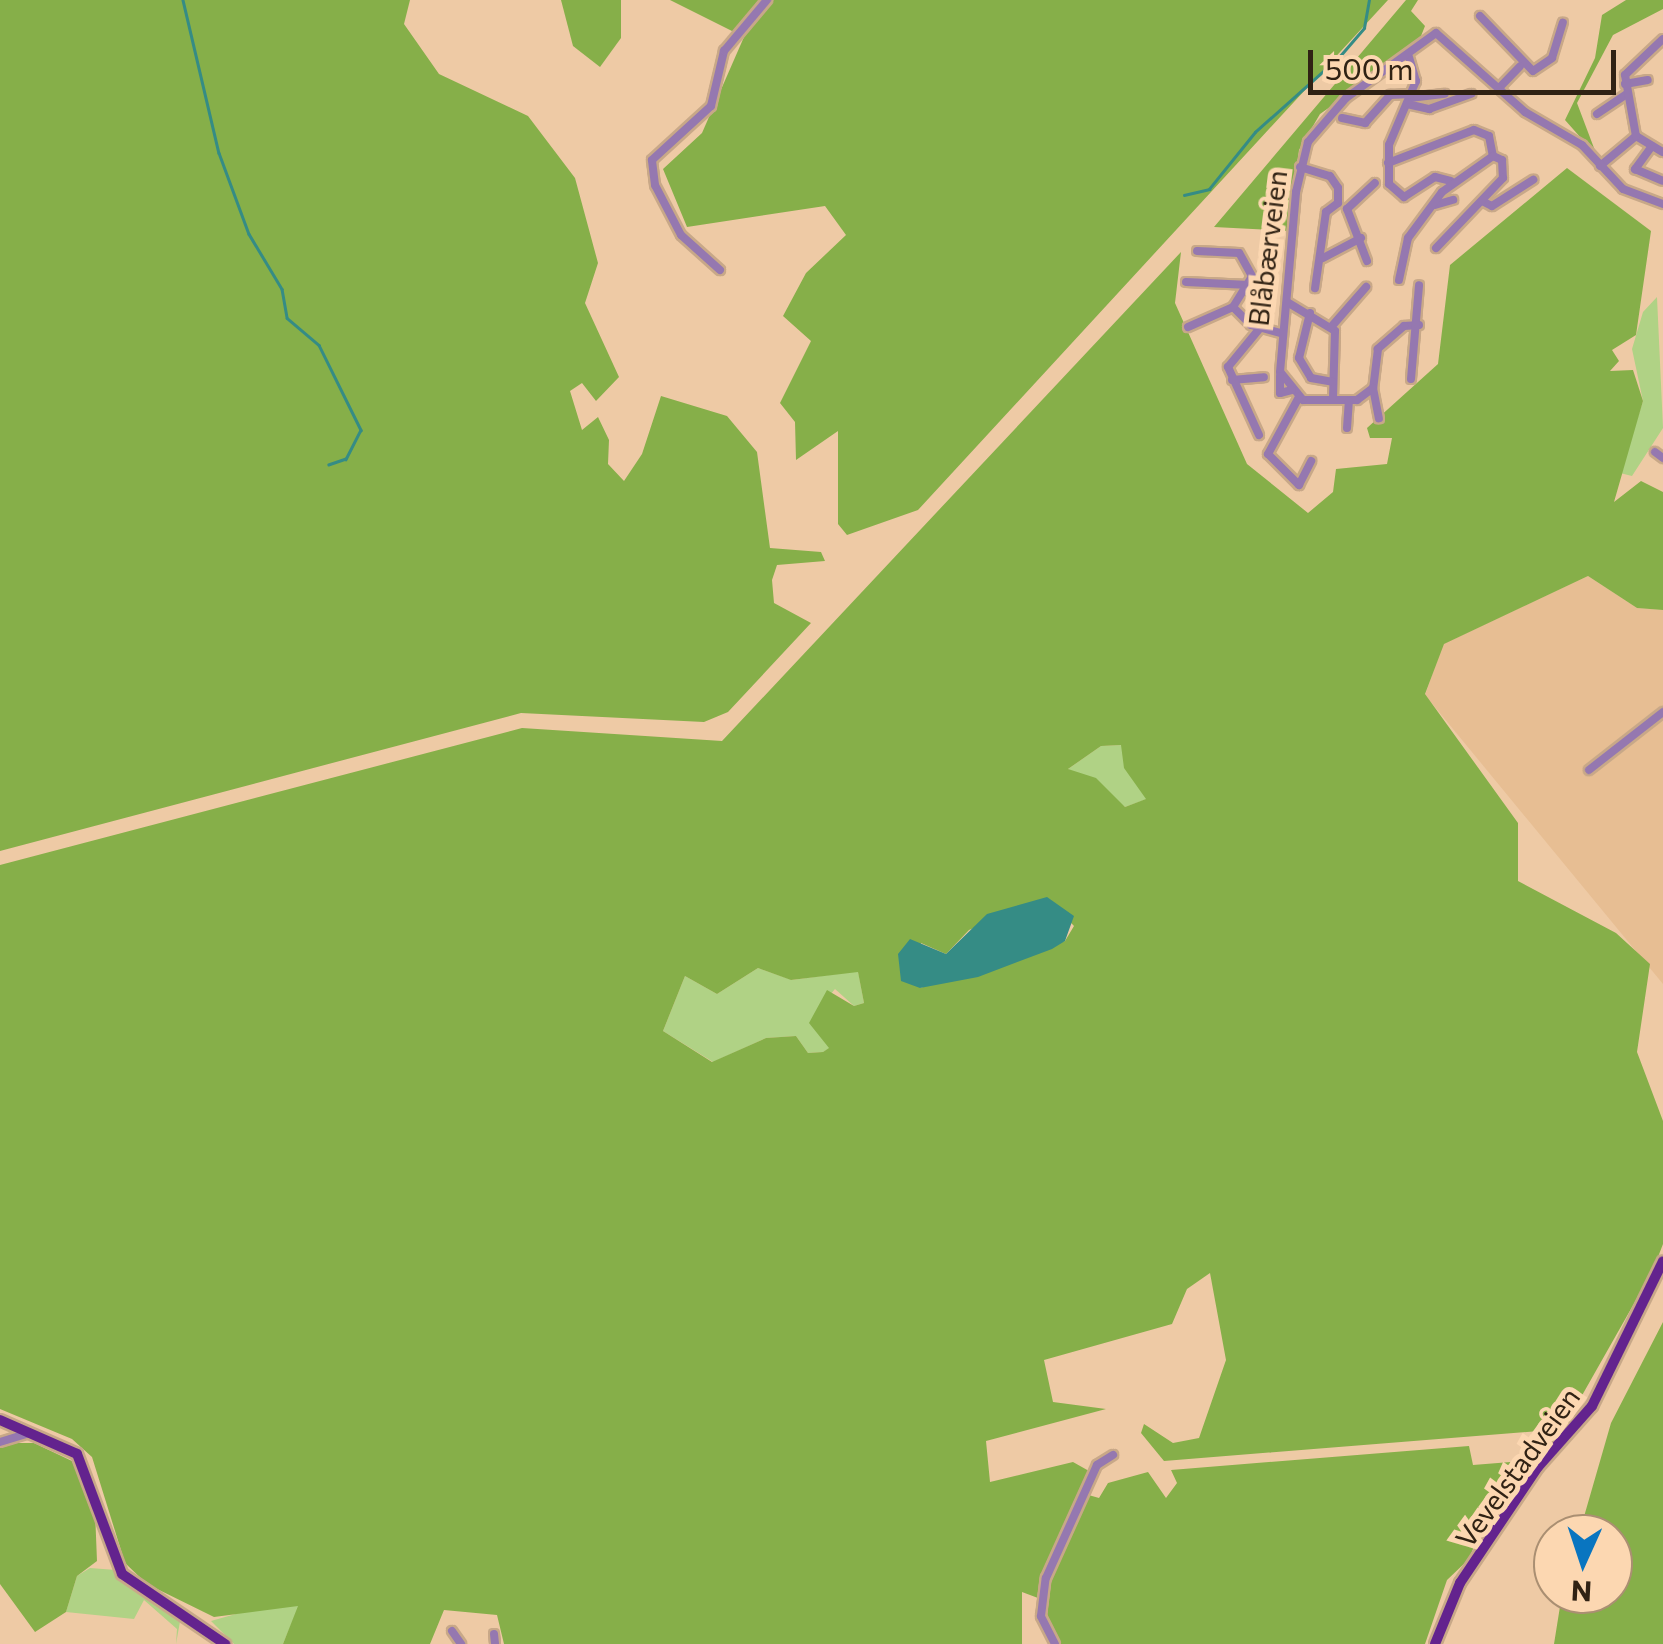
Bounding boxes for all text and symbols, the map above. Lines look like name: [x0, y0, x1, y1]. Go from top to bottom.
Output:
scale bar: [1313, 30, 1620, 92]
text: 500 m: [1325, 49, 1413, 86]
street label: Blåbærveien: [1241, 168, 1293, 328]
street label: Vevelstadveien: [1448, 1381, 1586, 1553]
north arrow: [1533, 1514, 1633, 1614]
text: N: [1570, 1574, 1593, 1609]

